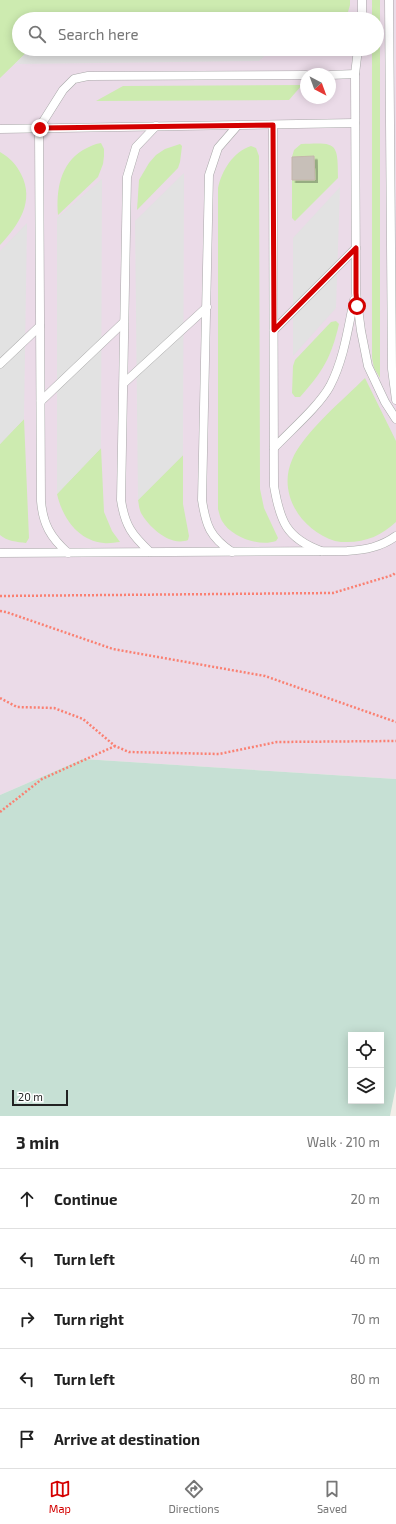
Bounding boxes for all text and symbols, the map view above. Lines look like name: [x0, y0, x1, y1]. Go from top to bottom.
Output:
search box: [12, 12, 384, 56]
icon: search: [26, 23, 48, 45]
text: Search here: [58, 25, 139, 43]
north arrow: [300, 68, 336, 104]
route end: [31, 119, 49, 137]
route start: [348, 297, 366, 315]
map controls: [348, 1032, 384, 1104]
button: locate: [348, 1032, 384, 1068]
button: layers: [348, 1068, 384, 1104]
scale bar: [12, 1088, 68, 1107]
text: 20 m: [18, 1090, 43, 1103]
text: 3 min: [16, 1132, 59, 1152]
text: Walk · 210 m: [307, 1134, 380, 1150]
icon: ahead: [16, 1188, 38, 1210]
text: Continue: [54, 1190, 117, 1208]
text: 20 m: [351, 1191, 380, 1207]
icon: left: [16, 1248, 38, 1270]
text: Turn left: [54, 1250, 115, 1268]
text: 40 m: [350, 1251, 380, 1267]
icon: right: [16, 1308, 38, 1330]
text: Turn right: [54, 1310, 124, 1328]
text: 70 m: [351, 1311, 380, 1327]
icon: left: [16, 1368, 38, 1390]
text: Turn left: [54, 1370, 115, 1388]
text: 80 m: [350, 1371, 380, 1387]
icon: arrive: [16, 1428, 38, 1450]
text: Arrive at destination: [54, 1430, 200, 1448]
tab: Map: [49, 1478, 71, 1515]
tab: Directions: [169, 1478, 219, 1515]
tab: Saved: [317, 1478, 347, 1515]

